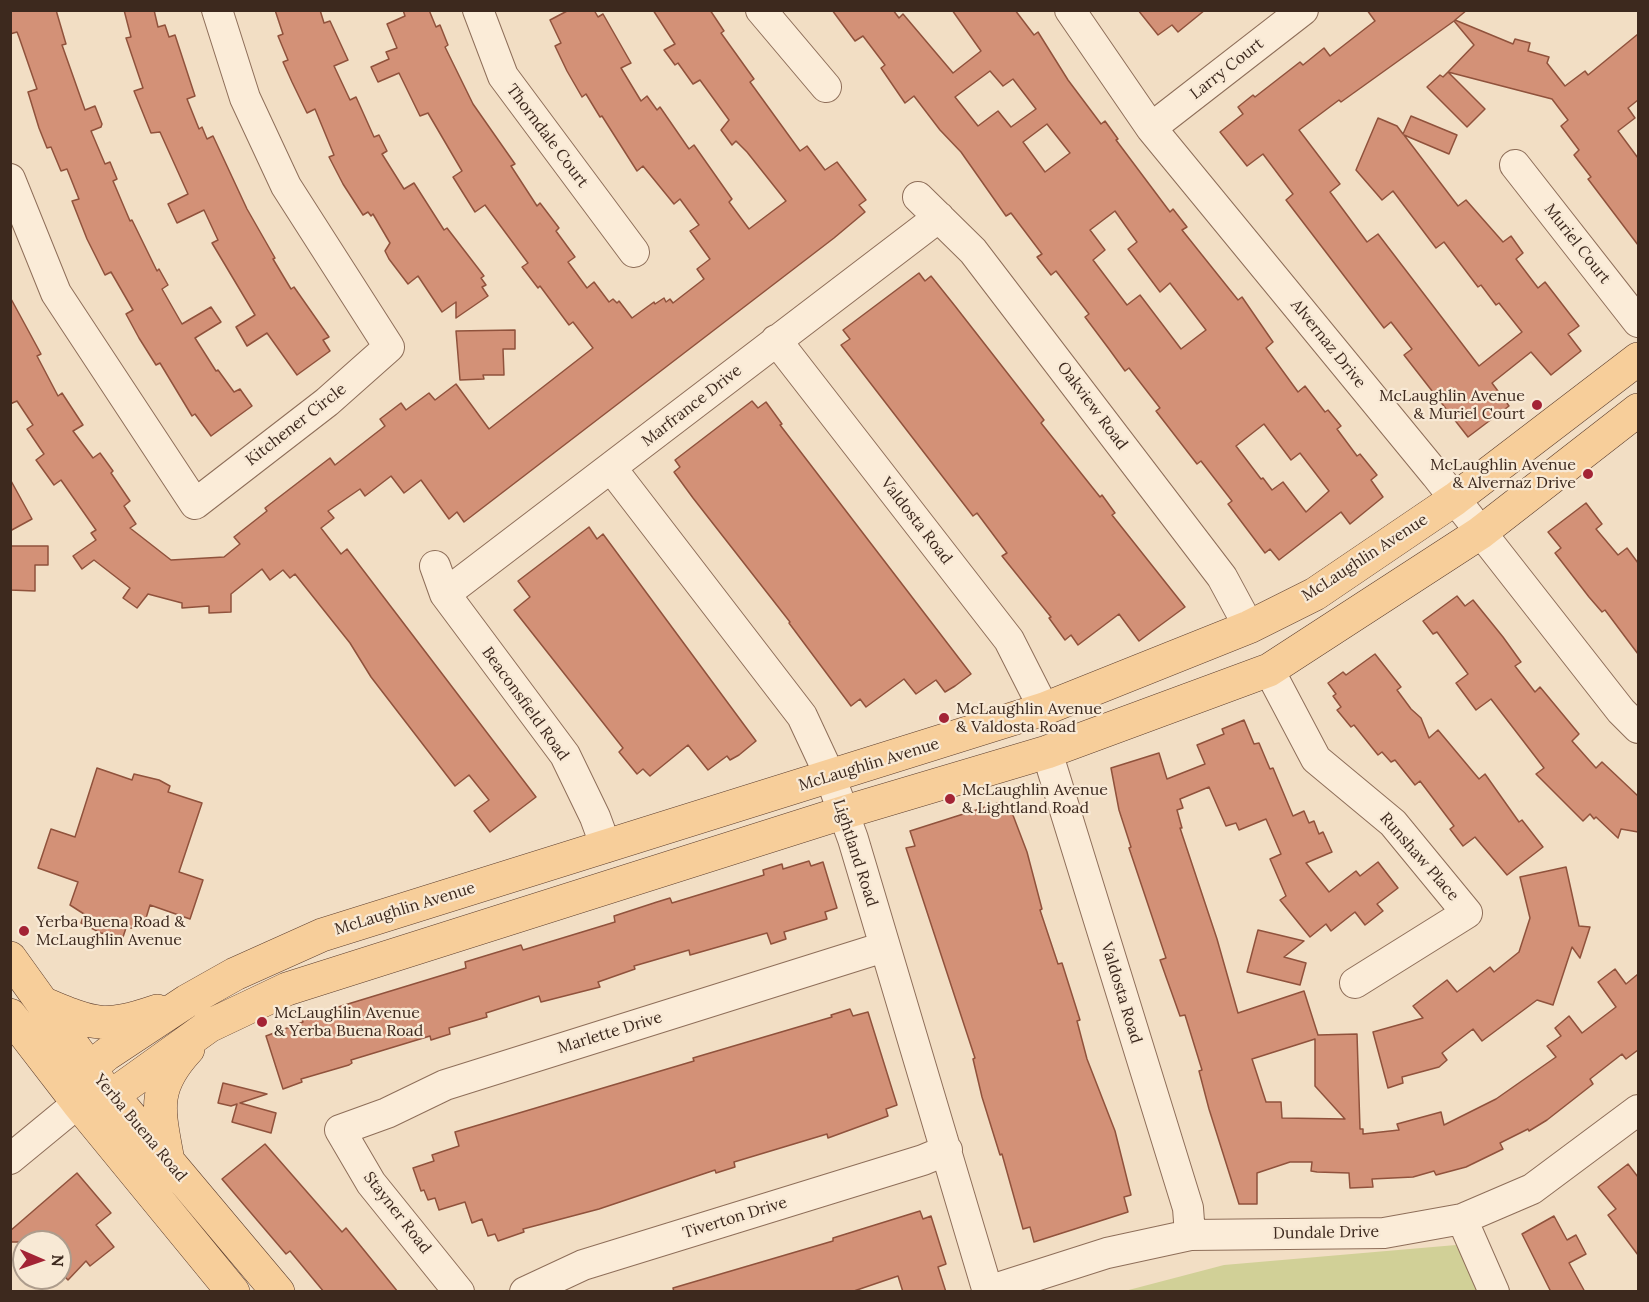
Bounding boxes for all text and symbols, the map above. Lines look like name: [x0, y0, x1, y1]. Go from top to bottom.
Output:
street label: Larry Court: [1186, 34, 1268, 104]
street label: Thorndale Court: [502, 81, 592, 191]
street label: Muriel Court: [1540, 200, 1614, 288]
street label: Alvernaz Drive: [1286, 296, 1370, 392]
street label: Oakview Road: [1053, 358, 1131, 454]
street label: Marfrance Drive: [638, 361, 746, 451]
street label: Kitchener Circle: [242, 380, 350, 470]
place label: McLaughlin Avenue & Muriel Court: [1379, 386, 1525, 424]
marker: McLaughlin Avenue & Muriel Court: [1530, 398, 1544, 412]
place label: McLaughlin Avenue & Alvernaz Drive: [1430, 455, 1576, 493]
marker: McLaughlin Avenue & Alvernaz Drive: [1581, 467, 1595, 481]
street label: Valdosta Road: [876, 474, 956, 568]
street label: McLaughlin Avenue: [1299, 510, 1431, 606]
street label: Beaconsfield Road: [477, 643, 573, 765]
place label: McLaughlin Avenue & Valdosta Road: [956, 699, 1102, 737]
marker: McLaughlin Avenue & Valdosta Road: [937, 711, 951, 725]
street label: McLaughlin Avenue: [796, 734, 942, 796]
place label: McLaughlin Avenue & Lightland Road: [962, 780, 1108, 818]
marker: McLaughlin Avenue & Lightland Road: [943, 792, 957, 806]
street label: Lightland Road: [829, 797, 881, 909]
street label: Runshaw Place: [1375, 809, 1463, 905]
street label: McLaughlin Avenue: [332, 878, 478, 940]
place label: Yerba Buena Road & McLaughlin Avenue: [36, 912, 185, 950]
marker: Yerba Buena Road & McLaughlin Avenue: [17, 924, 31, 938]
street label: Valdosta Road: [1097, 940, 1145, 1046]
place label: McLaughlin Avenue & Yerba Buena Road: [274, 1003, 423, 1041]
street label: Marlette Drive: [555, 1008, 665, 1058]
marker: McLaughlin Avenue & Yerba Buena Road: [255, 1015, 269, 1029]
street label: Yerba Buena Road: [90, 1070, 190, 1186]
street label: Stayner Road: [359, 1168, 435, 1258]
street label: Tiverton Drive: [681, 1193, 789, 1243]
street label: Dundale Drive: [1273, 1222, 1379, 1244]
north arrow: [12, 1230, 72, 1290]
text: N: [48, 1254, 68, 1267]

